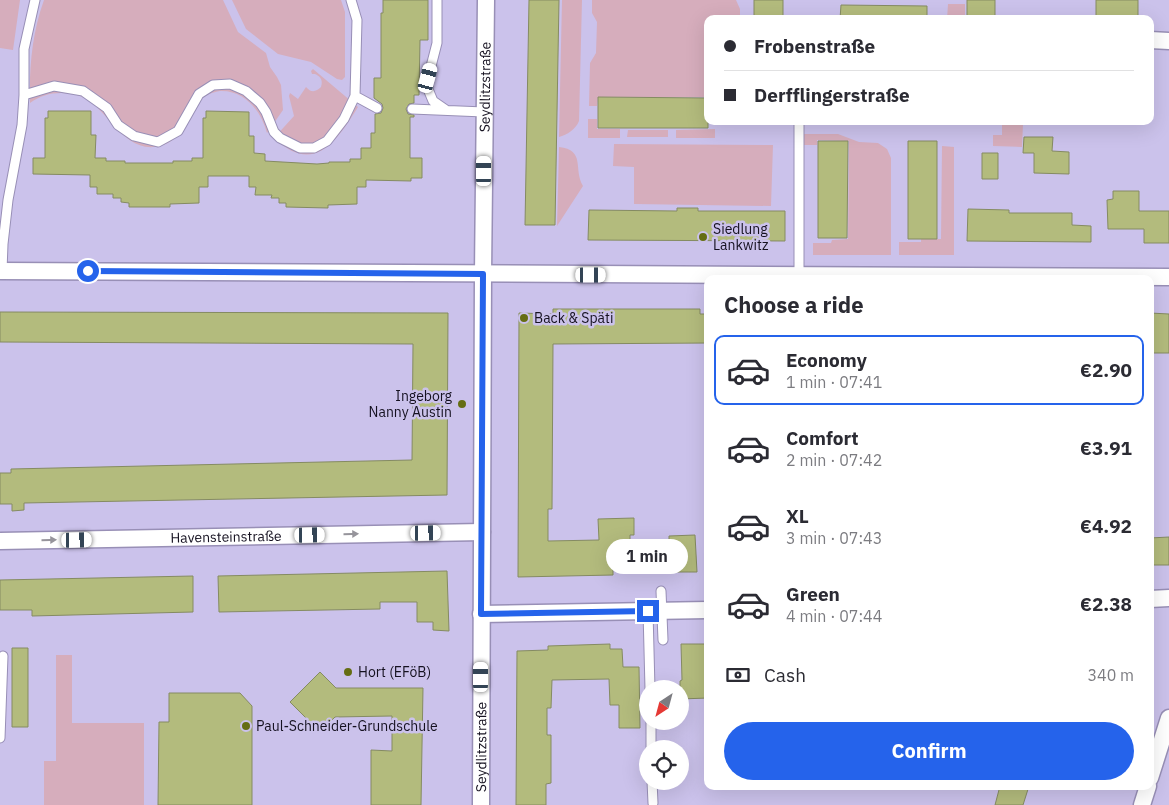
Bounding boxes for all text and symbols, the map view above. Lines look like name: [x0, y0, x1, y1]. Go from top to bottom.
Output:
text: Frobenstraße: [754, 34, 875, 58]
street label: Seydlitzstraße: [476, 41, 495, 132]
car: [416, 62, 439, 94]
text: Derfflingerstraße: [754, 83, 910, 107]
car: [476, 156, 491, 186]
place label: Siedlung Lankwitz: [713, 220, 769, 254]
marker: Siedlung Lankwitz: [697, 231, 709, 243]
route start: [77, 260, 99, 282]
car: [576, 268, 606, 283]
text: Choose a ride: [724, 290, 864, 319]
place label: Back & Späti: [534, 309, 614, 327]
marker: Back & Späti: [518, 312, 530, 324]
icon: car: [726, 348, 771, 393]
text: Economy: [786, 348, 867, 372]
text: €2.90: [1080, 358, 1132, 382]
text: 1 min · 07:41: [786, 372, 882, 392]
place label: Ingeborg Nanny Austin: [369, 387, 453, 421]
marker: Ingeborg Nanny Austin: [456, 398, 468, 410]
icon: car: [726, 426, 771, 471]
text: Comfort: [786, 426, 859, 450]
text: €3.91: [1080, 436, 1132, 460]
text: 2 min · 07:42: [786, 450, 882, 470]
icon: car: [726, 504, 771, 549]
text: XL: [786, 504, 809, 528]
text: €4.92: [1080, 514, 1132, 538]
car: [410, 525, 441, 541]
street label: Havensteinstraße: [170, 527, 282, 547]
car: [294, 527, 325, 543]
text: 3 min · 07:43: [786, 528, 882, 548]
one-way arrow: [343, 530, 359, 538]
car: [61, 532, 92, 548]
one-way arrow: [41, 536, 57, 544]
callout: 1 min: [607, 538, 689, 574]
text: 1 min: [626, 546, 668, 566]
icon: car: [726, 582, 771, 627]
text: Green: [786, 582, 840, 606]
text: €2.38: [1080, 592, 1132, 616]
route end: [637, 600, 659, 622]
text: 4 min · 07:44: [786, 606, 882, 626]
icon: cash: [724, 661, 752, 689]
car: [473, 662, 488, 692]
place label: Hort (EFöB): [358, 663, 431, 681]
text: Cash: [764, 663, 806, 687]
text: 340 m: [1087, 665, 1134, 685]
marker: Hort (EFöB): [342, 666, 354, 678]
north arrow: [639, 680, 689, 730]
map controls: [639, 680, 689, 790]
street label: Seydlitzstraße: [472, 701, 490, 792]
place label: Paul-Schneider-Grundschule: [256, 717, 438, 735]
marker: Paul-Schneider-Grundschule: [240, 720, 252, 732]
button: Confirm: [724, 722, 1134, 780]
button: locate: [639, 740, 689, 790]

